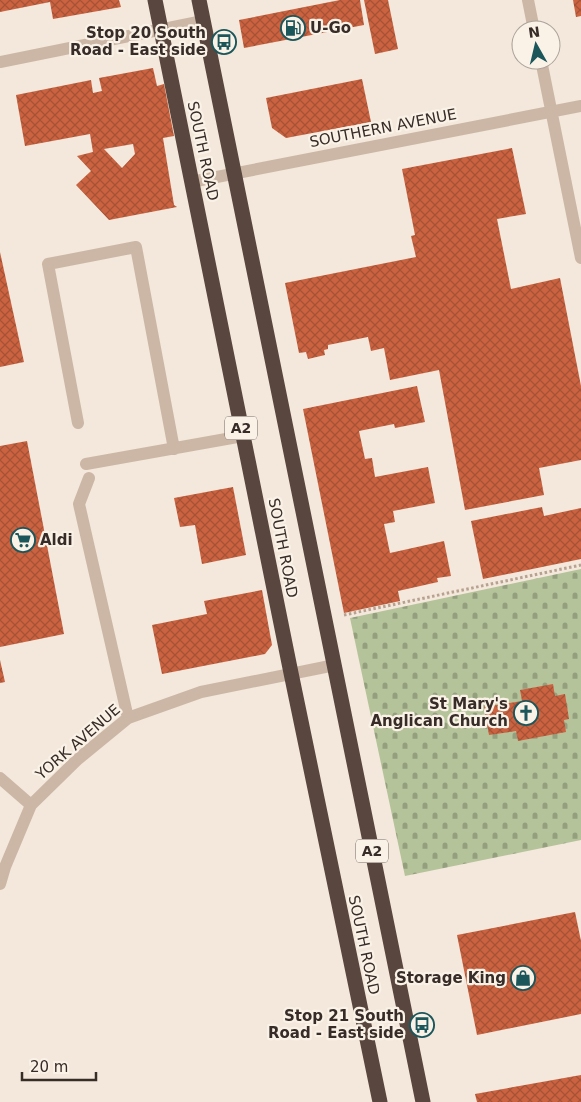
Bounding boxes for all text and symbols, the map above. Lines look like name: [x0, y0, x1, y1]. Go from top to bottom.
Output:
fuel station icon: U-Go: [280, 15, 306, 41]
place label: U-Go: [310, 19, 351, 37]
north arrow: [511, 20, 561, 70]
text: N: [527, 23, 541, 41]
place label: Stop 20 South Road - East side: [70, 24, 206, 59]
bus stop icon: Stop 20 South Road - East side: [211, 29, 237, 55]
street label: SOUTH ROAD: [184, 100, 222, 202]
street label: SOUTHERN AVENUE: [308, 105, 458, 151]
road number: A2: [225, 416, 257, 439]
street label: SOUTH ROAD: [265, 497, 301, 599]
supermarket icon: Aldi: [10, 527, 36, 553]
place label: Aldi: [40, 531, 73, 549]
place label: St Mary's Anglican Church: [370, 695, 508, 730]
street label: YORK AVENUE: [31, 700, 124, 784]
church icon: St Mary's Anglican Church: [513, 700, 539, 726]
road number: A2: [356, 839, 388, 862]
street label: SOUTH ROAD: [345, 894, 383, 996]
shop icon: Storage King: [510, 965, 536, 991]
place label: Storage King: [396, 969, 506, 987]
place label: Stop 21 South Road - East side: [268, 1007, 404, 1042]
bus stop icon: Stop 21 South Road - East side: [409, 1012, 435, 1038]
scale bar: [22, 1050, 96, 1082]
text: 20 m: [30, 1058, 68, 1076]

